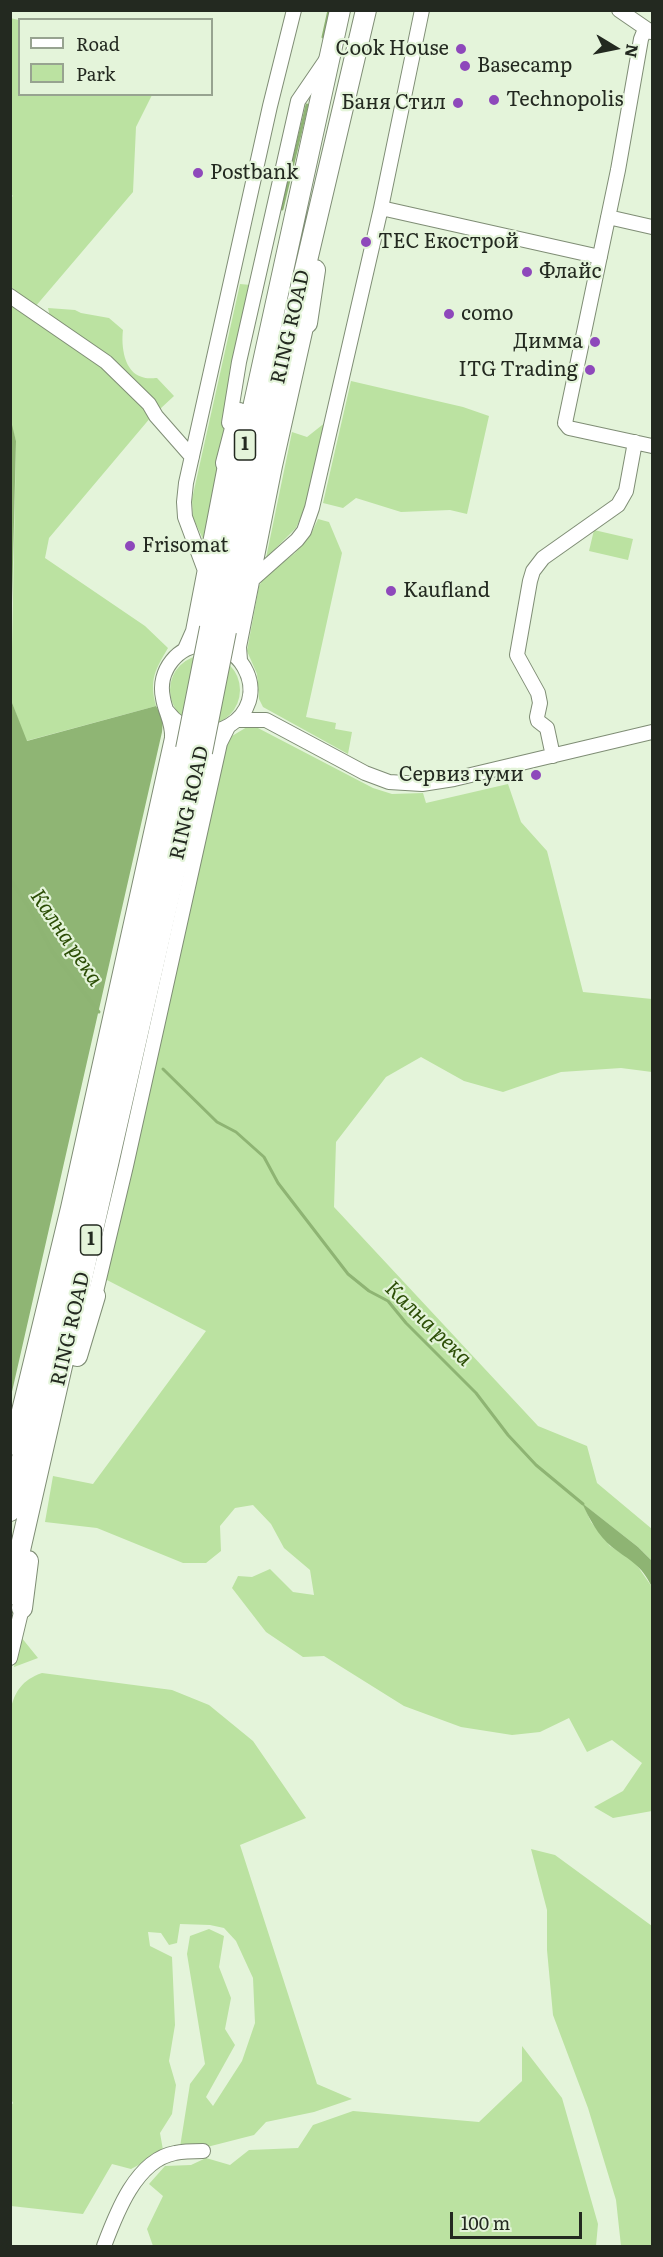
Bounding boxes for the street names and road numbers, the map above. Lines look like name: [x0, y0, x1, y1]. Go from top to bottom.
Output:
street label: RING ROAD: [266, 268, 316, 386]
road number: 1: [234, 430, 256, 460]
street label: RING ROAD: [165, 744, 215, 862]
road number: 1: [80, 1225, 101, 1255]
street label: RING ROAD: [46, 1270, 96, 1388]

